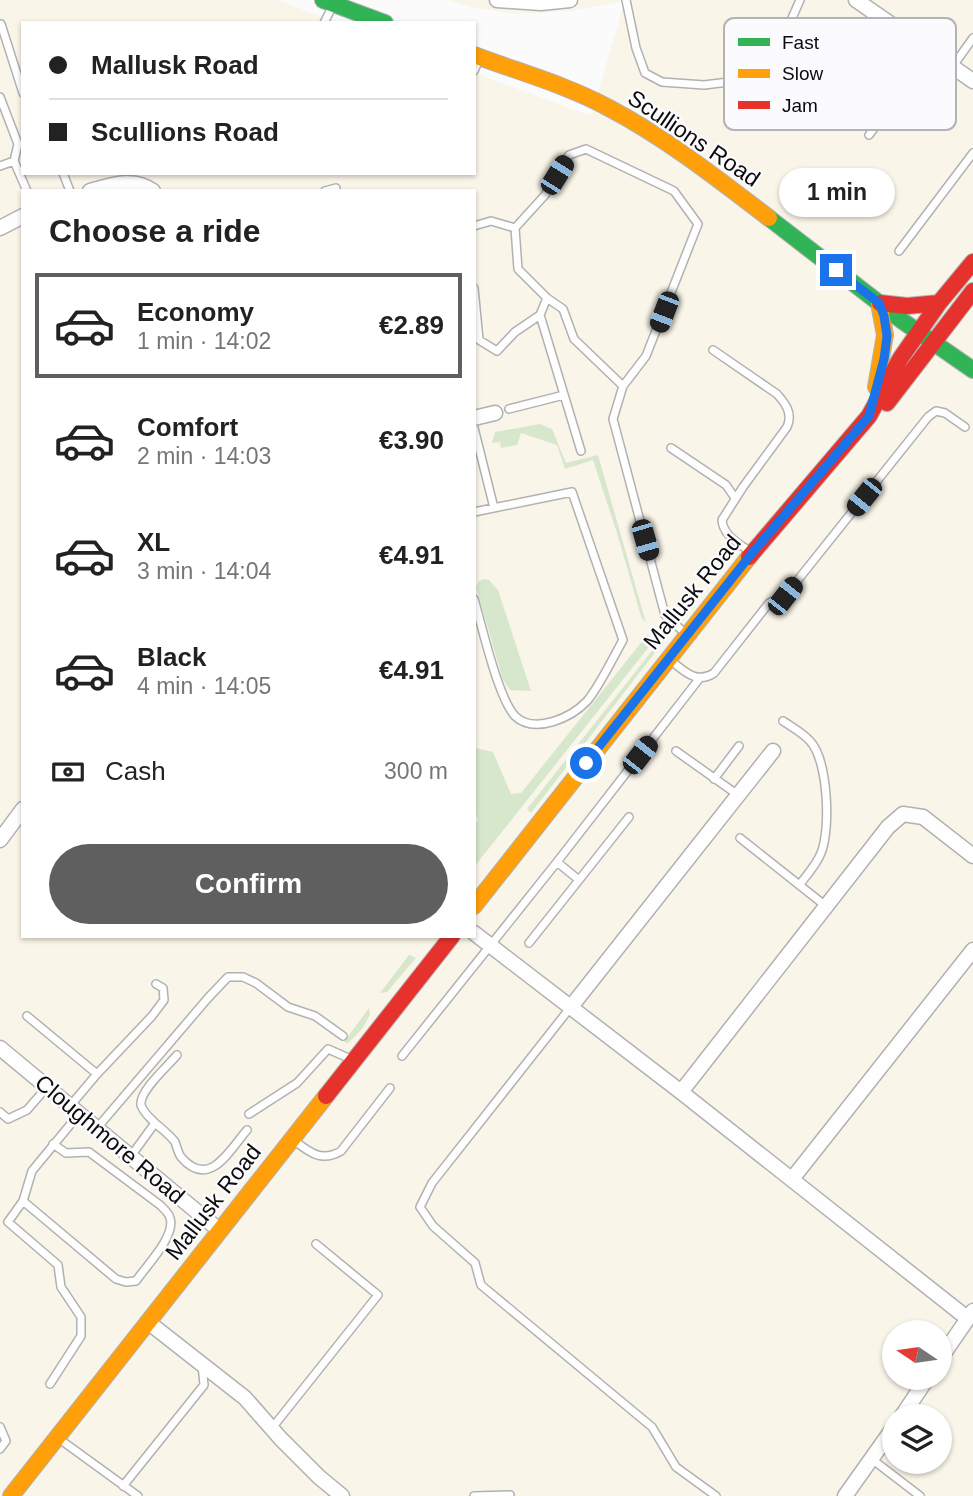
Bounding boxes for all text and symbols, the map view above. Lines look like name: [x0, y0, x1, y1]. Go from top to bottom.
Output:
legend: [724, 18, 956, 130]
text: Fast: [782, 32, 820, 53]
text: Mallusk Road: [91, 50, 259, 80]
text: Slow: [782, 63, 823, 84]
street label: Scullions Road: [623, 84, 765, 192]
text: Jam: [782, 95, 818, 116]
text: Scullions Road: [91, 117, 279, 147]
car: [537, 152, 578, 198]
callout: 1 min: [778, 168, 894, 218]
text: 1 min: [807, 179, 867, 205]
text: Choose a ride: [49, 213, 261, 249]
route end: [820, 254, 852, 286]
car: [647, 289, 682, 335]
icon: car: [53, 294, 116, 357]
text: Economy: [137, 297, 254, 327]
text: €2.89: [379, 310, 444, 340]
text: 1 min · 14:02: [137, 328, 271, 354]
icon: car: [53, 409, 116, 472]
text: Comfort: [137, 412, 238, 442]
text: €3.90: [379, 425, 444, 455]
text: 2 min · 14:03: [137, 443, 271, 469]
car: [843, 474, 886, 520]
car: [630, 517, 661, 563]
icon: car: [53, 524, 116, 587]
text: XL: [137, 527, 170, 557]
street label: Mallusk Road: [638, 530, 746, 654]
text: €4.91: [379, 540, 444, 570]
text: 3 min · 14:04: [137, 558, 271, 584]
car: [764, 573, 807, 619]
icon: car: [53, 639, 116, 702]
text: Black: [137, 642, 206, 672]
text: €4.91: [379, 655, 444, 685]
text: 4 min · 14:05: [137, 673, 271, 699]
car: [619, 732, 662, 778]
route start: [570, 747, 602, 779]
icon: cash: [49, 753, 87, 791]
text: Cash: [105, 756, 166, 786]
text: 300 m: [384, 758, 448, 784]
button: Confirm: [49, 844, 448, 924]
street label: Cloughmore Road: [30, 1069, 190, 1209]
street label: Mallusk Road: [160, 1139, 266, 1265]
north arrow: [882, 1320, 952, 1390]
map controls: [882, 1320, 952, 1474]
button: layers: [882, 1404, 952, 1474]

